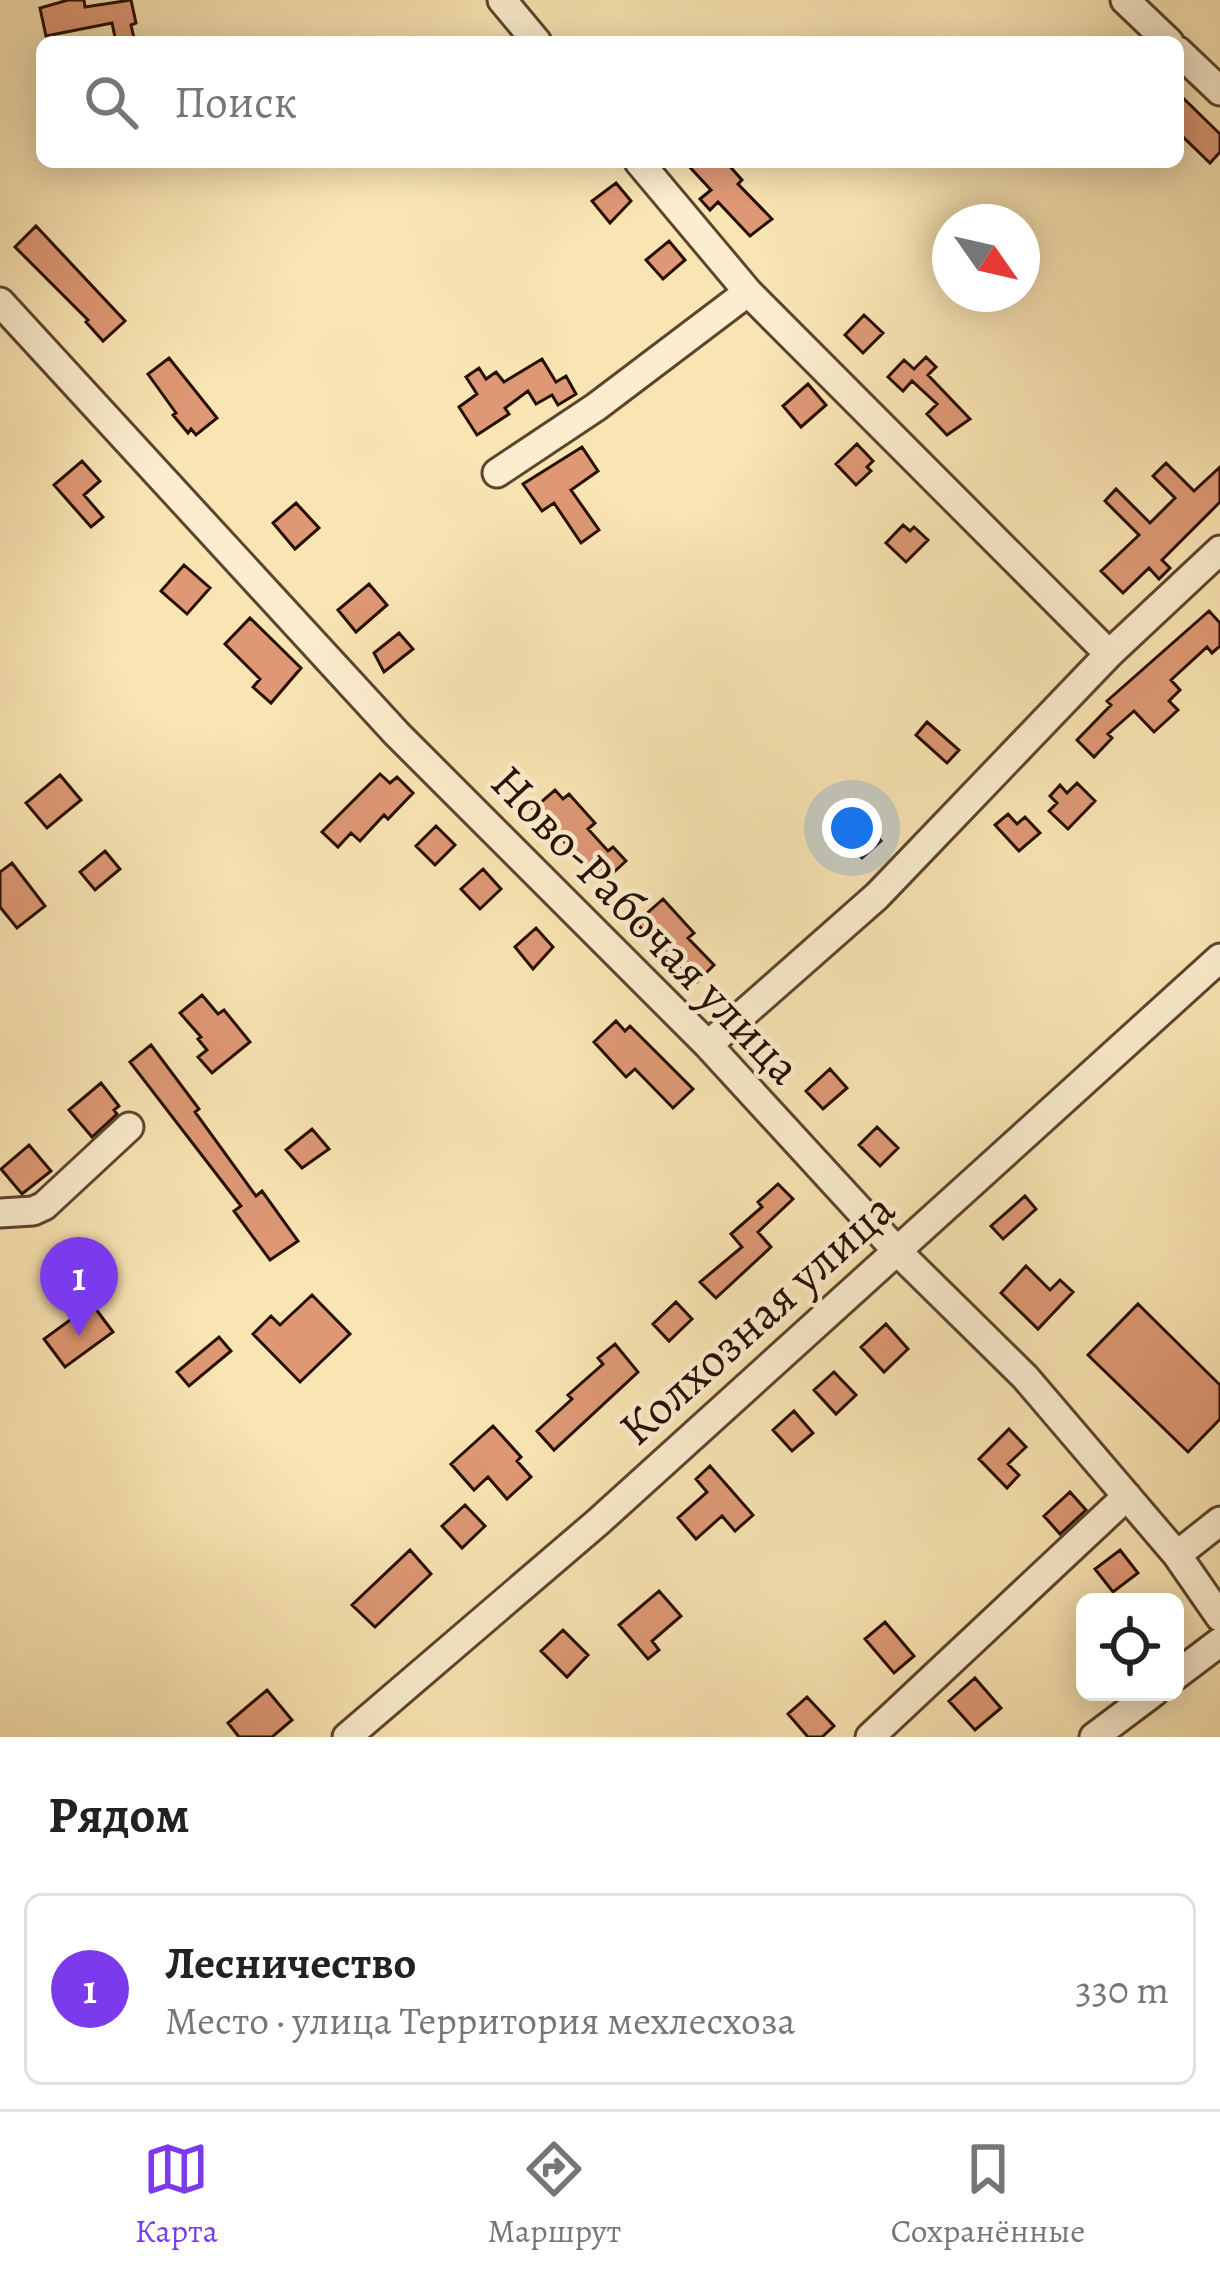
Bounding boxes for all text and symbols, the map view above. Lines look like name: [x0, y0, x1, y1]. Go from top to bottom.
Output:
search box: [36, 36, 1184, 168]
icon: search: [78, 69, 144, 135]
text: Поиск: [174, 71, 297, 133]
north arrow: [932, 204, 1040, 312]
street label: Ново-Рабочая улица: [476, 750, 816, 1099]
your location: [822, 798, 882, 858]
street label: Колхозная улица: [604, 1177, 909, 1460]
pin: 1: [40, 1237, 118, 1336]
map controls: [1076, 1593, 1184, 1701]
button: locate: [1076, 1593, 1184, 1701]
text: Рядом: [48, 1780, 190, 1850]
text: Лесничество: [165, 1932, 416, 1994]
text: 1: [83, 1963, 97, 2016]
text: 330 m: [1076, 1963, 1169, 2016]
text: Место · улица Территория мехлесхоза: [165, 1994, 795, 2047]
tab: Карта: [135, 2136, 218, 2253]
tab: Маршрут: [487, 2136, 621, 2253]
tab: Сохранённые: [891, 2136, 1085, 2253]

